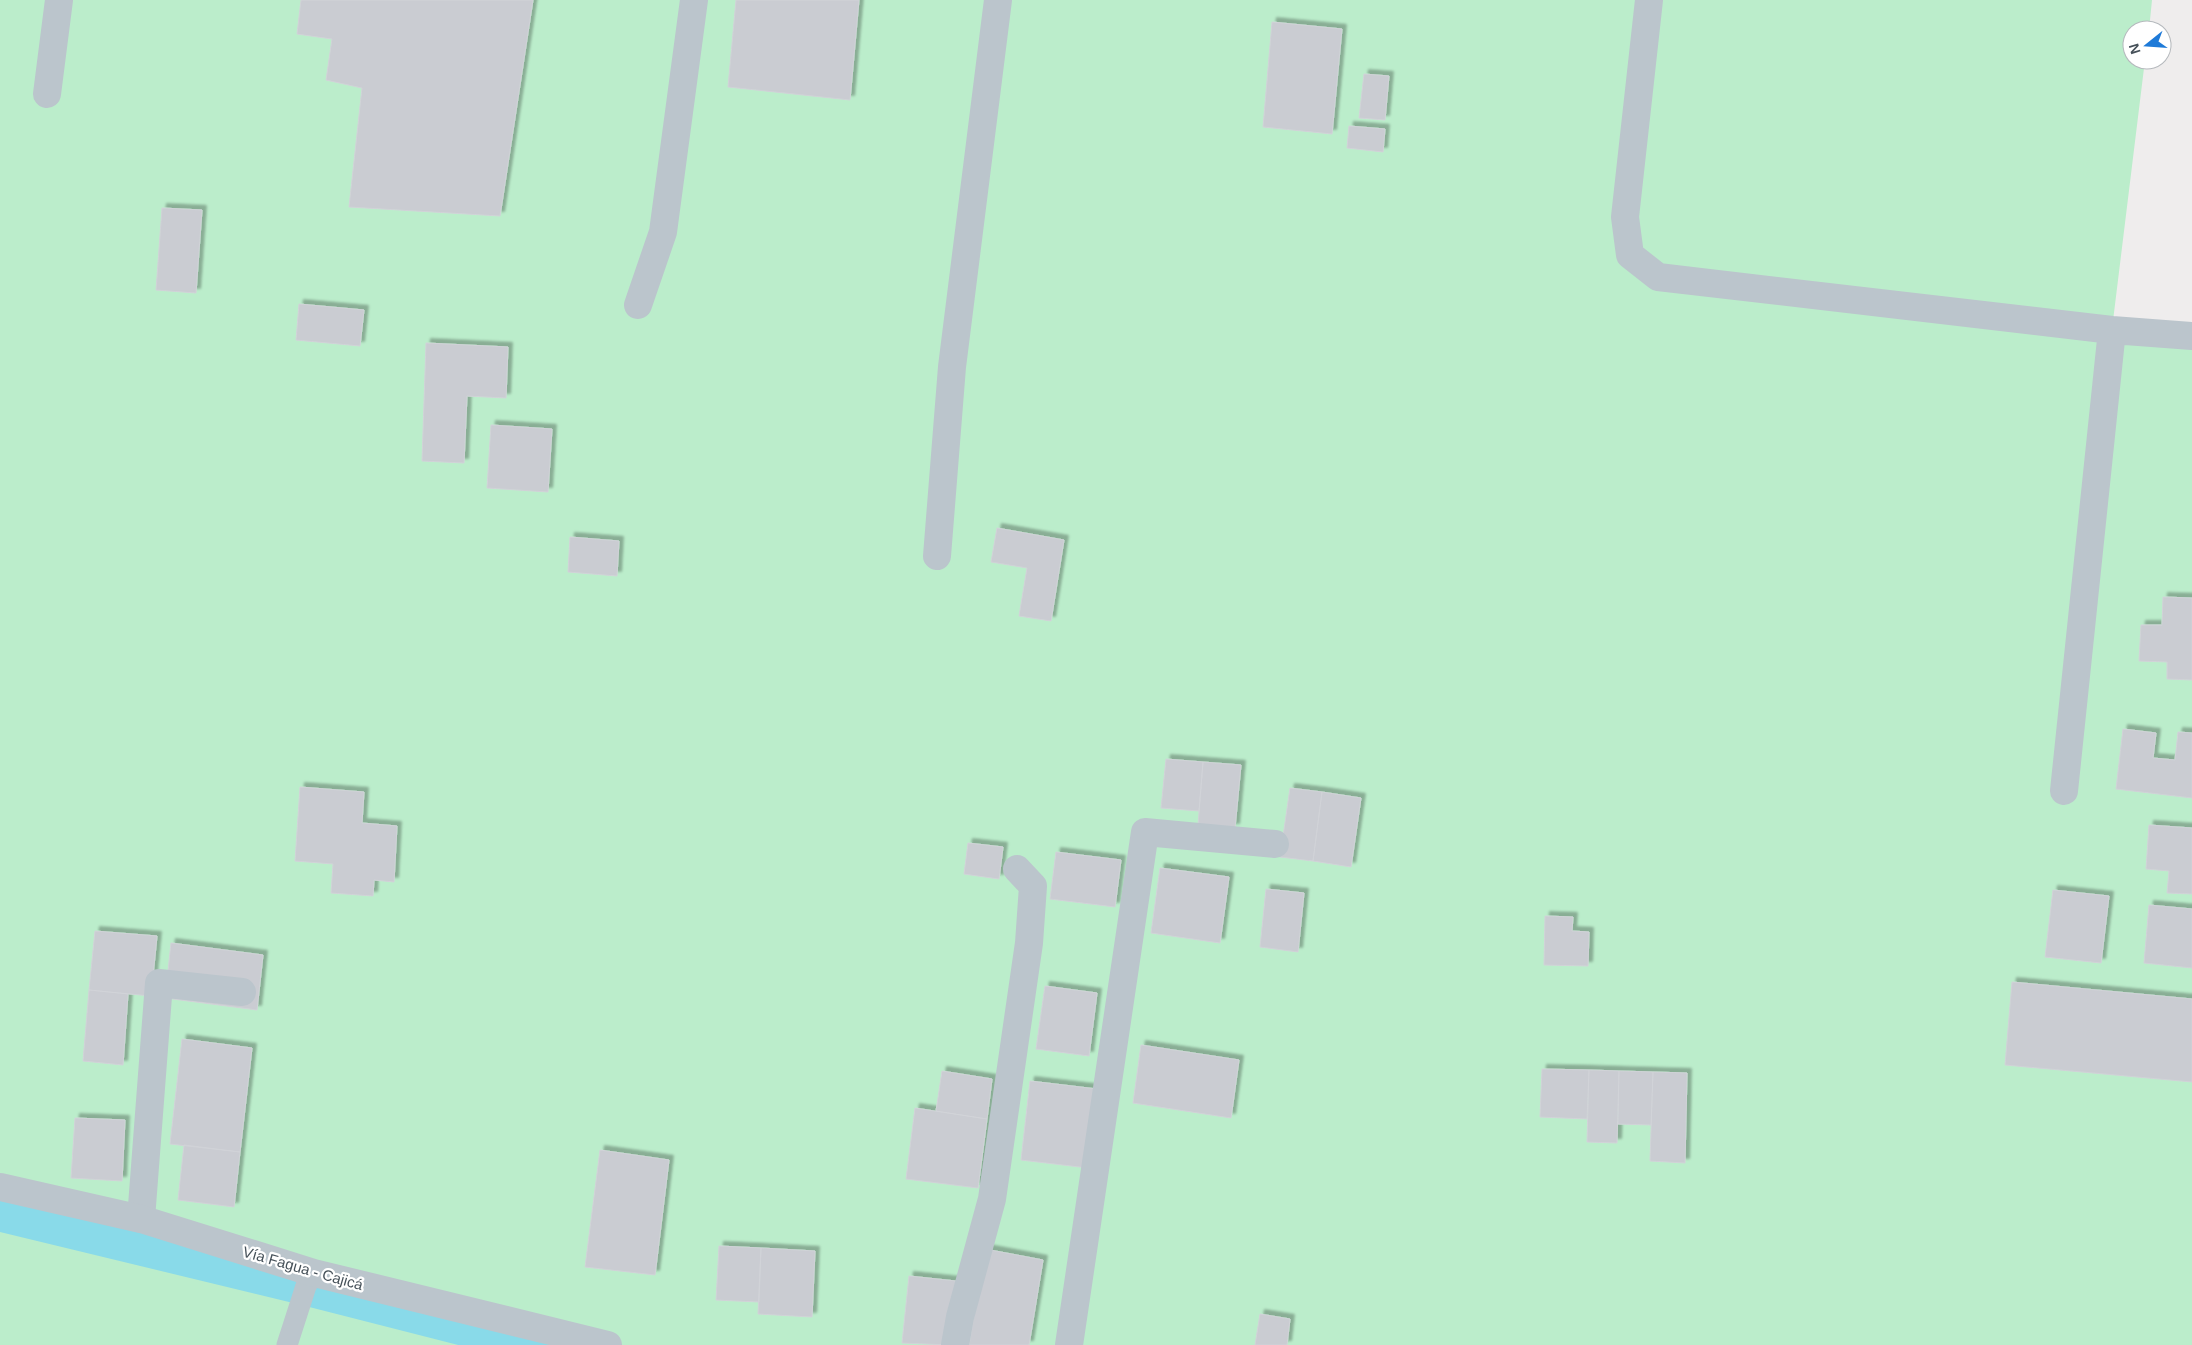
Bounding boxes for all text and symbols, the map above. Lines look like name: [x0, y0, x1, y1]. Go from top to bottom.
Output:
north arrow: [2122, 20, 2172, 70]
text: N: [2125, 42, 2144, 56]
street label: Vía Fagua - Cajicá: [241, 1243, 366, 1293]

